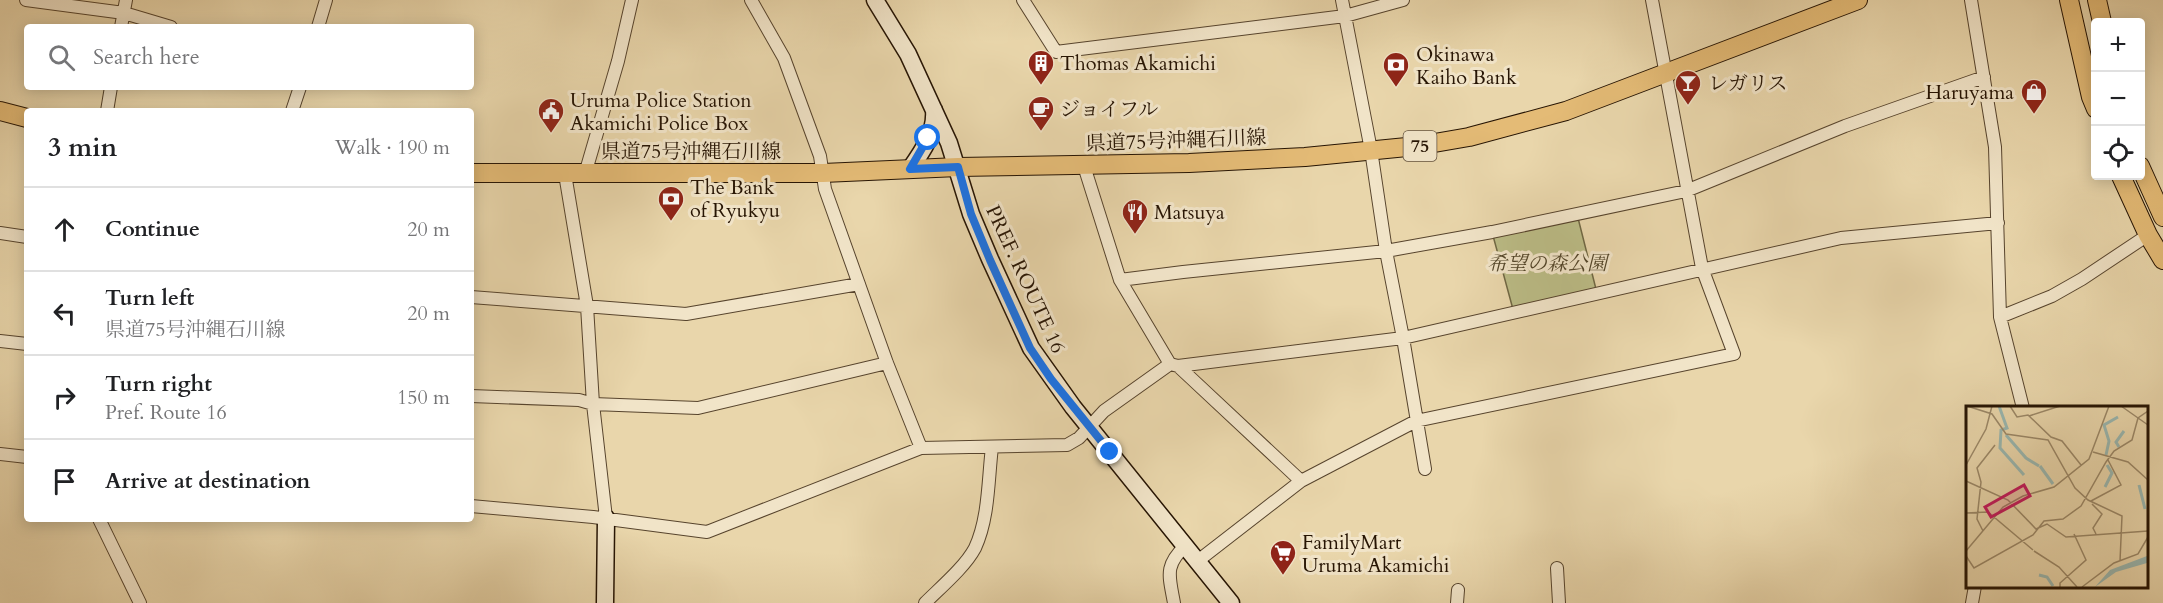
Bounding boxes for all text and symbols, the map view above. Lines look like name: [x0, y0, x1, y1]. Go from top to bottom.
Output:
map controls: [2091, 18, 2145, 180]
button: +: [2091, 18, 2145, 72]
search box: [24, 24, 474, 90]
icon: search: [45, 41, 78, 74]
place label: Okinawa Kaiho Bank: [1416, 41, 1517, 91]
text: Search here: [93, 42, 200, 72]
building icon: Thomas Akamichi: [1026, 48, 1056, 86]
place label: Thomas Akamichi: [1060, 50, 1216, 77]
bank icon: Okinawa Kaiho Bank: [1381, 50, 1411, 88]
bar icon: レガリス: [1673, 68, 1703, 106]
place label: レガリス: [1708, 70, 1788, 97]
button: −: [2091, 72, 2145, 126]
shop icon: Haruyama: [2019, 77, 2049, 115]
place label: Haruyama: [1926, 79, 2014, 106]
place label: Uruma Police Station Akamichi Police Box: [570, 87, 752, 137]
cafe icon: ジョイフル: [1026, 94, 1056, 132]
public building icon: Uruma Police Station Akamichi Police Box: [536, 96, 566, 134]
place label: ジョイフル: [1060, 96, 1158, 123]
route start: [914, 124, 940, 150]
street label: 県道75号沖縄石川線: [1085, 124, 1267, 157]
button: locate: [2091, 126, 2145, 180]
text: 3 min: [48, 130, 117, 165]
road number: 75: [1404, 131, 1436, 161]
text: Walk · 190 m: [335, 134, 450, 161]
street label: 県道75号沖縄石川線: [601, 138, 781, 165]
place label: The Bank of Ryukyu: [690, 174, 780, 224]
bank icon: The Bank of Ryukyu: [656, 184, 686, 222]
restaurant icon: Matsuya: [1120, 197, 1150, 235]
place label: Matsuya: [1154, 199, 1225, 226]
street label: PREF. ROUTE 16: [979, 201, 1072, 358]
icon: ahead: [48, 213, 81, 246]
text: Continue: [105, 214, 200, 244]
text: 20 m: [407, 216, 450, 243]
park label: 希望の森公園: [1487, 250, 1610, 277]
text: Turn left: [105, 283, 194, 313]
icon: left: [48, 297, 81, 330]
text: 20 m: [407, 300, 450, 327]
text: 県道75号沖縄石川線: [105, 316, 286, 343]
text: Turn right: [105, 369, 212, 399]
icon: right: [48, 381, 81, 414]
text: 150 m: [397, 384, 450, 411]
text: Pref. Route 16: [105, 399, 227, 426]
inset map: [1966, 406, 2148, 588]
route end: [1096, 438, 1122, 464]
icon: arrive: [48, 465, 81, 498]
text: Arrive at destination: [105, 466, 310, 496]
place label: FamilyMart Uruma Akamichi: [1302, 529, 1450, 579]
supermarket icon: FamilyMart Uruma Akamichi: [1268, 538, 1298, 576]

